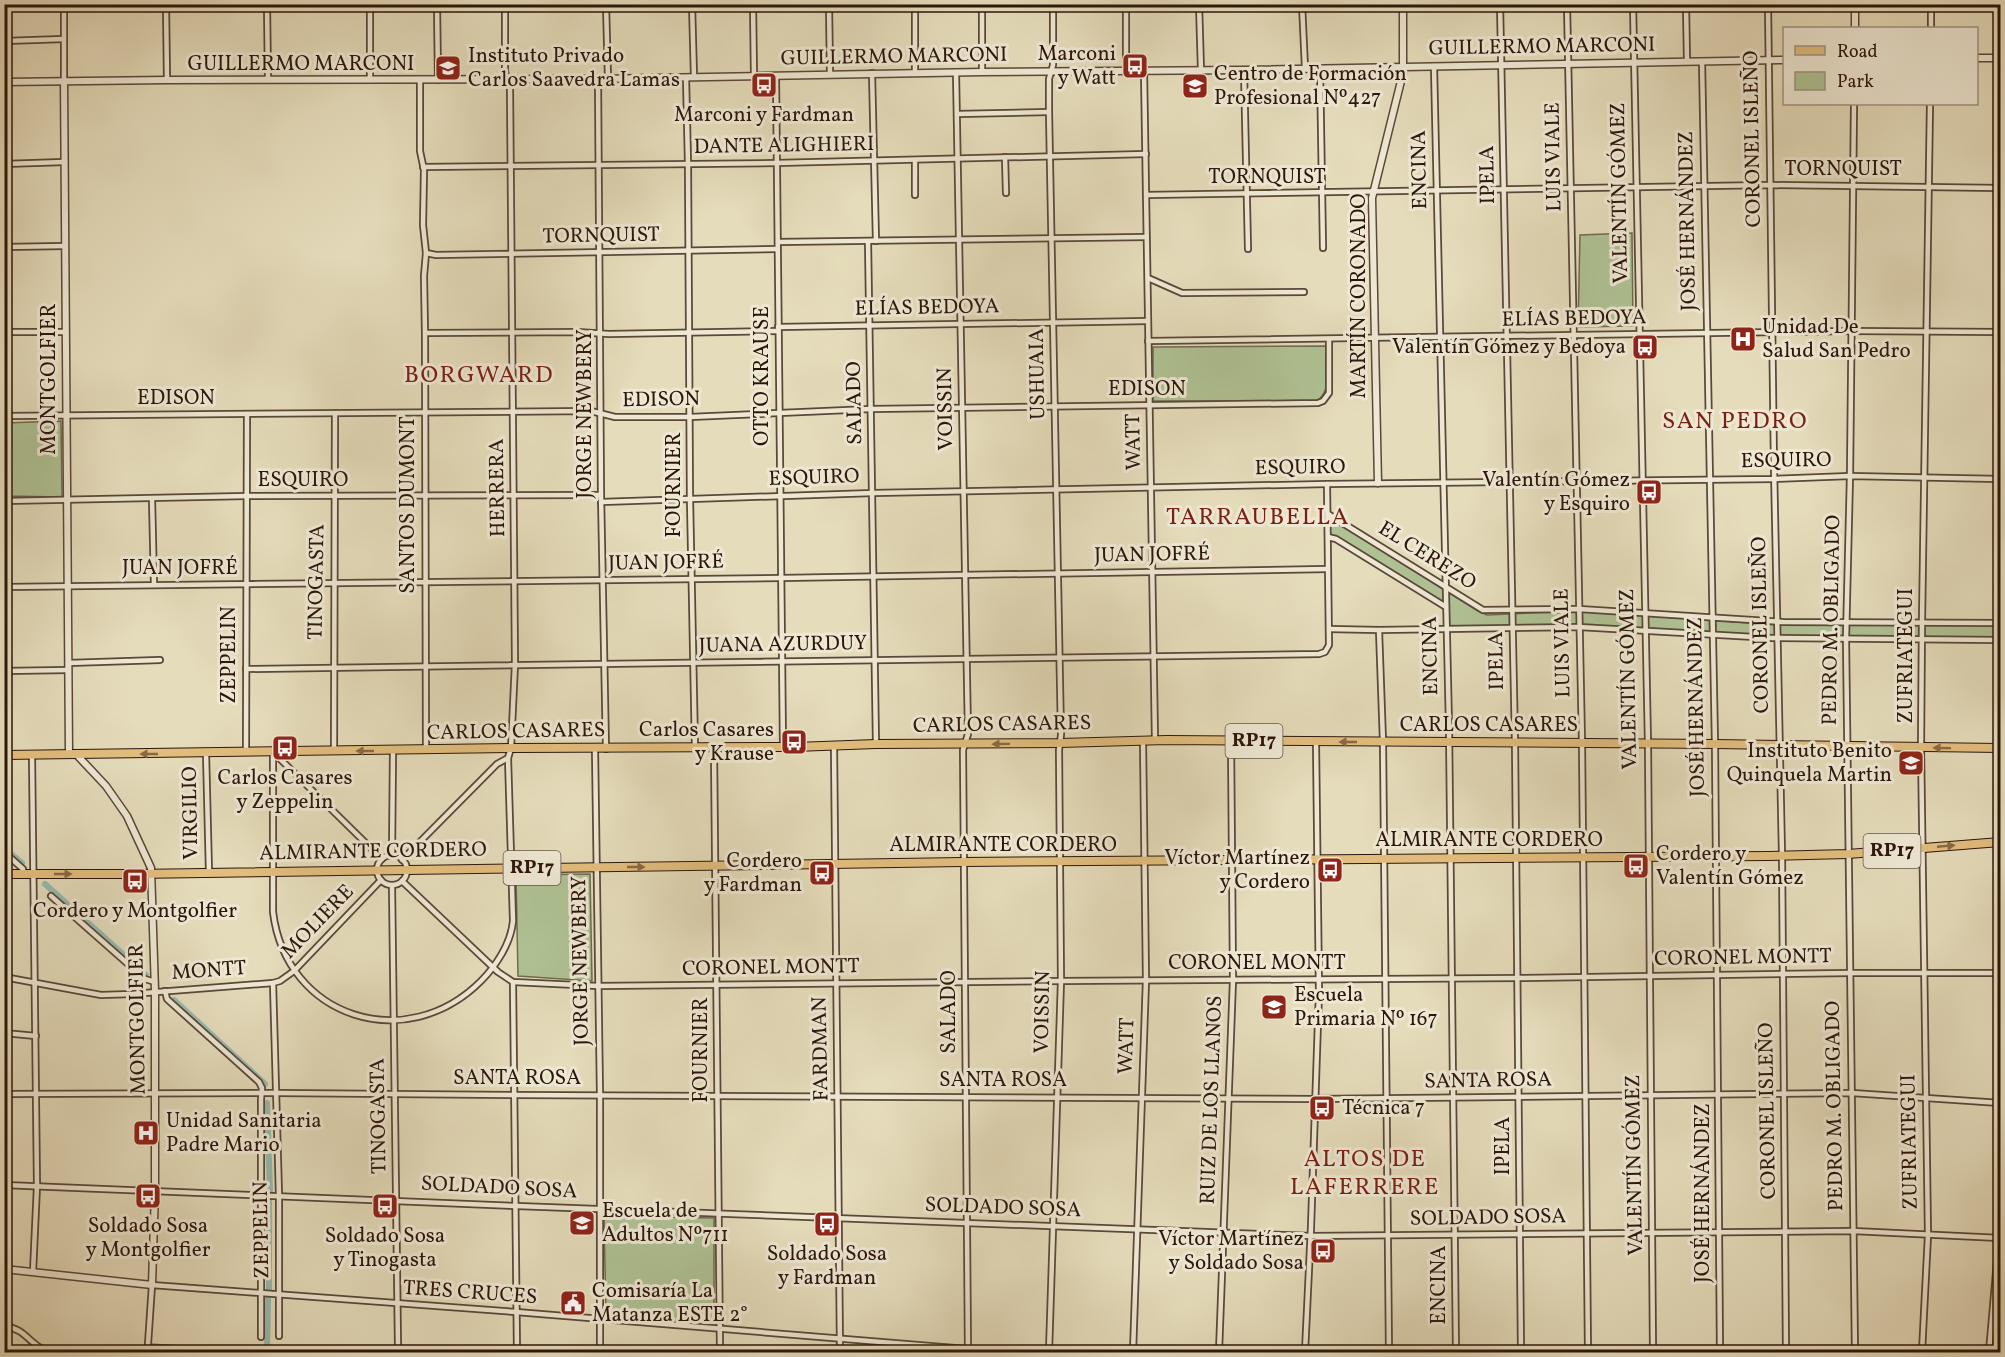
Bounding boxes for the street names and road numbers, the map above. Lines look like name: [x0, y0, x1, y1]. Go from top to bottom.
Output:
street label: GUILLERMO MARCONI: [1428, 31, 1656, 63]
street label: GUILLERMO MARCONI: [780, 41, 1008, 73]
street label: GUILLERMO MARCONI: [188, 50, 414, 79]
street label: CORONEL ISLEÑO: [1737, 50, 1769, 228]
street label: LUIS VIALE: [1539, 102, 1569, 212]
street label: VALENTÍN GÓMEZ: [1604, 102, 1636, 284]
street label: DANTE ALIGHIERI: [693, 130, 875, 162]
street label: ENCINA: [1405, 130, 1435, 210]
street label: JOSÉ HERNÁNDEZ: [1672, 131, 1704, 311]
street label: IPELA: [1473, 145, 1503, 205]
street label: TORNQUIST: [1784, 155, 1902, 184]
street label: TORNQUIST: [1208, 163, 1326, 192]
street label: MARTÍN CORONADO: [1345, 193, 1374, 399]
street label: TORNQUIST: [542, 220, 660, 252]
street label: ELÍAS BEDOYA: [854, 292, 1000, 324]
street label: MONTGOLFIER: [35, 303, 64, 455]
street label: ELÍAS BEDOYA: [1501, 303, 1647, 335]
street label: OTTO KRAUSE: [748, 306, 777, 446]
street label: USHUAIA: [1023, 328, 1053, 420]
street label: JORGE NEWBERY: [571, 329, 600, 499]
street label: SALADO: [840, 361, 870, 445]
street label: VOISSIN: [931, 367, 961, 451]
street label: EDISON: [1108, 375, 1186, 404]
street label: EDISON: [137, 384, 215, 413]
street label: EDISON: [622, 385, 700, 415]
street label: WATT: [1119, 413, 1149, 471]
street label: SANTOS DUMONT: [394, 416, 423, 594]
street label: FOURNIER: [660, 432, 689, 538]
street label: HERRERA: [483, 438, 513, 538]
street label: ESQUIRO: [1740, 446, 1832, 476]
street label: ESQUIRO: [1254, 453, 1346, 483]
street label: ESQUIRO: [768, 462, 860, 494]
street label: ESQUIRO: [258, 466, 348, 495]
street label: EL CEREZO: [1372, 514, 1482, 598]
street label: PEDRO M. OBLIGADO: [1816, 514, 1848, 726]
street label: TINOGASTA: [301, 524, 333, 640]
street label: CORONEL ISLEÑO: [1745, 536, 1777, 714]
street label: JUAN JOFRÉ: [1094, 539, 1210, 571]
street label: JUAN JOFRÉ: [608, 547, 724, 579]
street label: JUAN JOFRÉ: [122, 554, 238, 583]
street label: LUIS VIALE: [1548, 588, 1578, 698]
street label: VALENTÍN GÓMEZ: [1613, 588, 1645, 770]
street label: ZUFRIATEGUI: [1892, 588, 1921, 724]
street label: ZEPPELIN: [215, 606, 244, 704]
street label: ENCINA: [1416, 616, 1446, 696]
street label: JOSÉ HERNÁNDEZ: [1681, 617, 1713, 797]
street label: JUANA AZURDUY: [699, 629, 867, 661]
street label: IPELA: [1482, 631, 1512, 691]
street label: CARLOS CASARES: [913, 709, 1091, 741]
street label: CARLOS CASARES: [1400, 711, 1578, 740]
street label: CARLOS CASARES: [427, 716, 605, 748]
road number: RP17: [1226, 724, 1282, 758]
street label: VIRGILIO: [176, 766, 206, 860]
street label: ALMIRANTE CORDERO: [1375, 826, 1603, 855]
street label: ALMIRANTE CORDERO: [889, 831, 1117, 860]
road number: RP17: [1864, 834, 1920, 868]
street label: ALMIRANTE CORDERO: [259, 836, 487, 868]
road number: RP17: [504, 851, 560, 885]
street label: JORGE NEWBERY: [565, 876, 597, 1046]
street label: MOLIERE: [275, 878, 361, 966]
street label: CORONEL MONTT: [1654, 942, 1832, 974]
street label: MONTGOLFIER: [122, 943, 154, 1095]
street label: CORONEL MONTT: [1168, 949, 1346, 978]
street label: CORONEL MONTT: [682, 952, 860, 984]
street label: MONTT: [171, 954, 247, 988]
street label: SALADO: [935, 970, 964, 1054]
street label: VOISSIN: [1028, 970, 1058, 1054]
street label: RUIZ DE LOS LLANOS: [1194, 995, 1230, 1205]
street label: FARDMAN: [806, 996, 836, 1102]
street label: FOURNIER: [687, 997, 716, 1103]
street label: PEDRO M. OBLIGADO: [1819, 1000, 1851, 1212]
street label: WATT: [1112, 1017, 1142, 1075]
street label: CORONEL ISLEÑO: [1752, 1022, 1784, 1200]
street label: TINOGASTA: [363, 1058, 395, 1174]
street label: SANTA ROSA: [453, 1064, 581, 1093]
street label: SANTA ROSA: [1424, 1065, 1552, 1097]
street label: SANTA ROSA: [939, 1066, 1067, 1095]
street label: VALENTÍN GÓMEZ: [1619, 1074, 1651, 1256]
street label: ZUFRIATEGUI: [1894, 1074, 1926, 1210]
street label: JOSÉ HERNÁNDEZ: [1689, 1103, 1718, 1283]
street label: IPELA: [1489, 1116, 1518, 1175]
street label: SOLDADO SOSA: [420, 1169, 578, 1207]
street label: ZEPPELIN: [247, 1181, 277, 1279]
street label: SOLDADO SOSA: [924, 1191, 1082, 1225]
street label: SOLDADO SOSA: [1409, 1202, 1567, 1234]
street label: ENCINA: [1425, 1245, 1454, 1325]
street label: TRES CRUCES: [402, 1274, 538, 1312]

